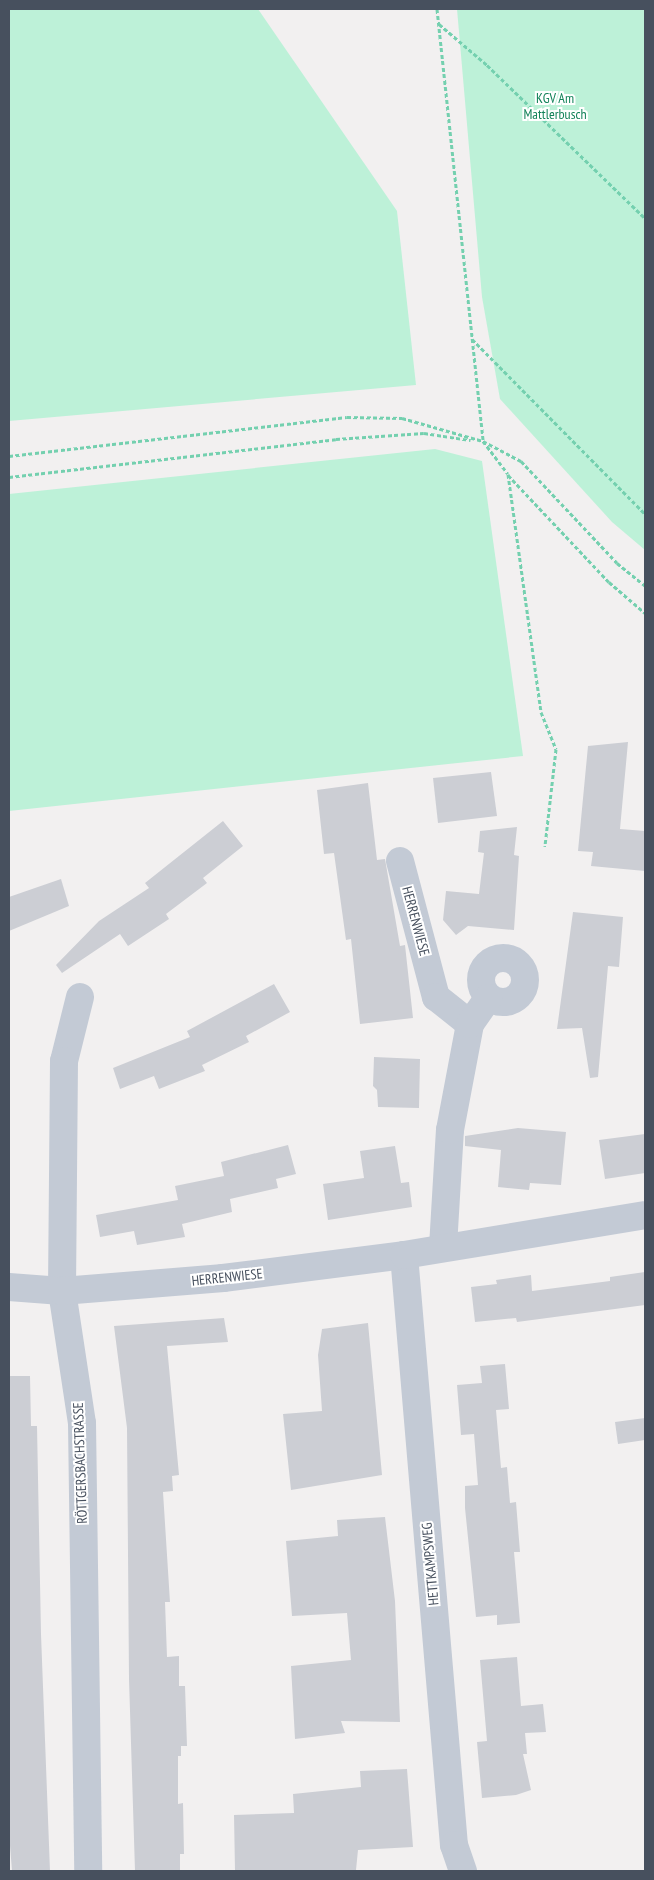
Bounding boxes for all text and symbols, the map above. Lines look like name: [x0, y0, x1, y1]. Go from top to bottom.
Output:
park label: KGV Am Mattlerbusch: [523, 90, 587, 122]
street label: HERRENWIESE: [399, 884, 433, 958]
street label: HERRENWIESE: [191, 1265, 263, 1289]
street label: RÖTTGERSBACHSTRASSE: [69, 1402, 91, 1524]
street label: HETTKAMPSWEG: [418, 1522, 442, 1606]

